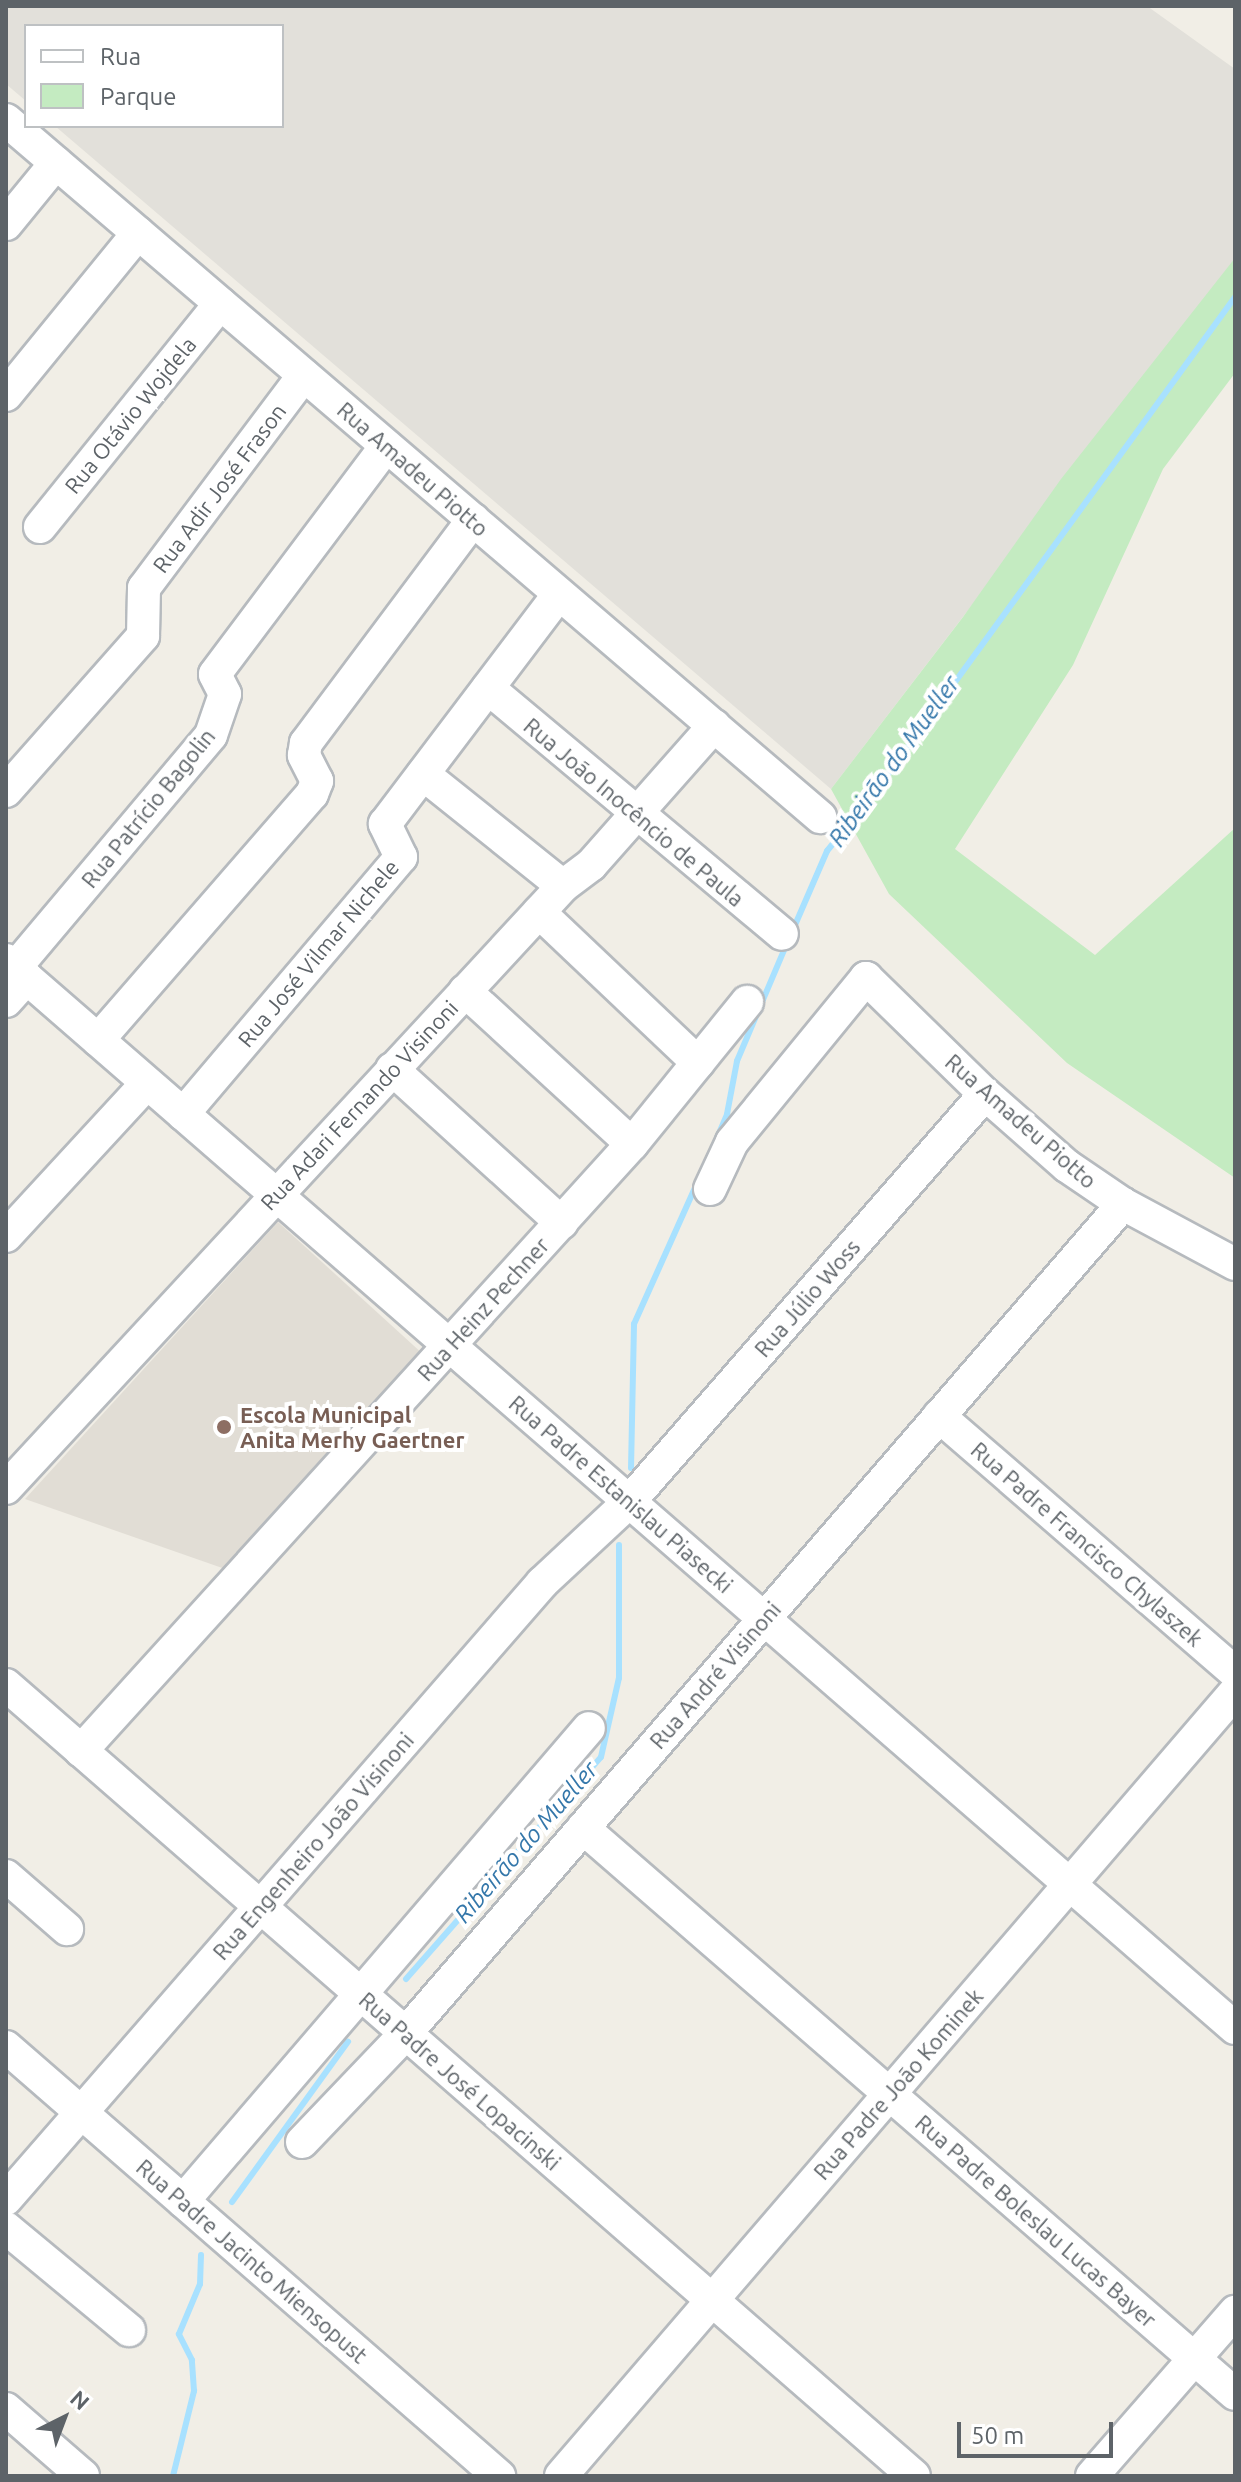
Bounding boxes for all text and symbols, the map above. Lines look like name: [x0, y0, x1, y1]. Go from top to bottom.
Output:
legend: [24, 24, 284, 128]
text: Rua: [100, 43, 141, 70]
text: Parque: [100, 83, 177, 110]
street label: Rua Otávio Wojdela: [59, 331, 201, 499]
street label: Rua Amadeu Piotto: [332, 396, 494, 542]
street label: Rua Adir José Frason: [147, 398, 291, 578]
water label: Ribeirão do Mueller: [822, 670, 966, 852]
street label: Rua João Inocêncio de Paula: [519, 712, 749, 912]
street label: Rua Patrício Bagolin: [76, 723, 220, 893]
street label: Rua José Vilmar Nichele: [232, 854, 404, 1052]
street label: Rua Adari Fernando Visinoni: [255, 995, 463, 1215]
street label: Rua Amadeu Piotto: [940, 1048, 1102, 1194]
street label: Rua Heinz Pechner: [412, 1232, 554, 1386]
street label: Rua Júlio Woss: [749, 1234, 865, 1362]
street label: Rua Padre Estanislau Piasecki: [504, 1390, 738, 1598]
place label: Escola Municipal Anita Merhy Gaertner: [240, 1401, 464, 1452]
marker: Escola Municipal Anita Merhy Gaertner: [215, 1418, 233, 1436]
street label: Rua Padre Francisco Chylaszek: [966, 1436, 1208, 1652]
street label: Rua André Visinoni: [644, 1596, 786, 1754]
street label: Rua Engenheiro João Visinoni: [207, 1727, 419, 1965]
water label: Ribeirão do Mueller: [448, 1755, 604, 1929]
street label: Rua Padre João Kominek: [808, 1983, 988, 2185]
street label: Rua Padre José Lopacinski: [354, 1986, 566, 2176]
street label: Rua Padre Boleslau Lucas Bayer: [910, 2109, 1162, 2333]
street label: Rua Padre Jacinto Miensopust: [131, 2154, 373, 2368]
north arrow: [24, 2378, 104, 2458]
text: N: [66, 2385, 95, 2415]
scale bar: [961, 2406, 1117, 2456]
text: 50 m: [971, 2422, 1024, 2449]

